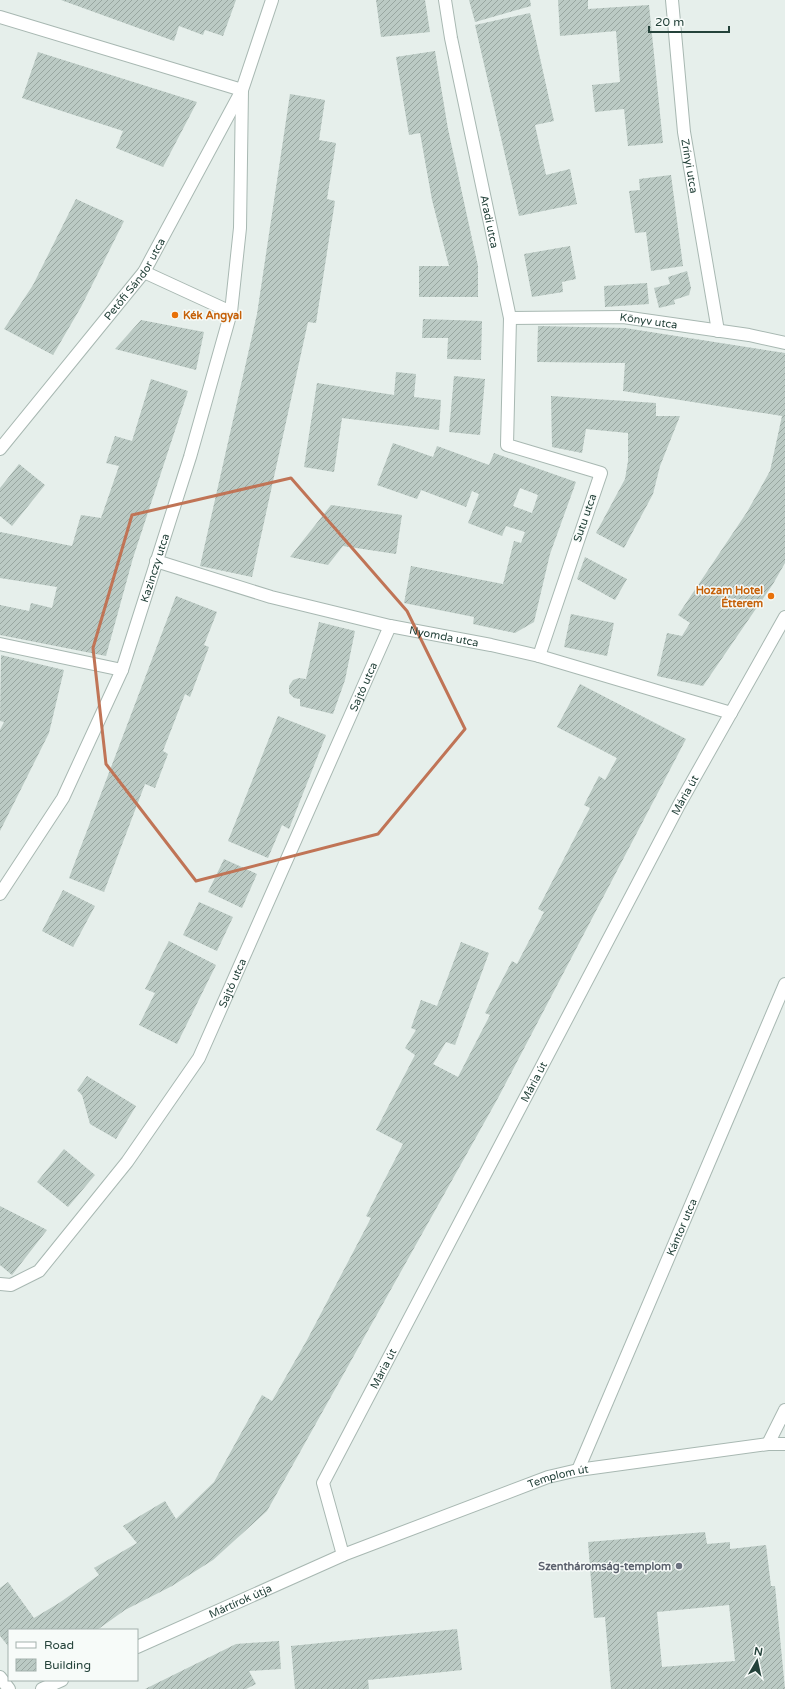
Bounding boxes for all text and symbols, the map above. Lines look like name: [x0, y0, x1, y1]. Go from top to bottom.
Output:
scale bar: [649, 8, 729, 34]
text: 20 m: [655, 15, 684, 29]
street label: Zrínyi utca: [679, 138, 701, 194]
street label: Aradi utca: [478, 194, 502, 249]
street label: Petőfi Sándor utca: [101, 236, 168, 323]
place label: Kék Angyal: [183, 309, 242, 323]
marker: Kék Angyal: [170, 310, 180, 320]
street label: Könyv utca: [619, 310, 678, 331]
street label: Sutu utca: [571, 492, 599, 544]
street label: Kazinczy utca: [138, 532, 172, 604]
place label: Hozam Hotel Étterem: [696, 584, 763, 610]
marker: Hozam Hotel Étterem: [766, 591, 776, 601]
street label: Nyomda utca: [408, 623, 480, 649]
street label: Sajtó utca: [347, 660, 380, 713]
street label: Mária út: [668, 773, 701, 817]
street label: Sajtó utca: [216, 956, 249, 1010]
street label: Mária út: [518, 1059, 550, 1104]
street label: Kántor utca: [664, 1197, 699, 1258]
street label: Mária út: [367, 1346, 399, 1391]
street label: Templom út: [526, 1462, 589, 1491]
place label: Szentháromság-templom: [538, 1560, 671, 1574]
marker: Szentháromság-templom: [674, 1561, 684, 1571]
street label: Mártírok útja: [207, 1581, 274, 1621]
legend: [8, 1629, 138, 1681]
text: Road: [44, 1638, 74, 1652]
north arrow: [737, 1641, 777, 1681]
text: N: [753, 1645, 764, 1659]
text: Building: [44, 1658, 91, 1672]

